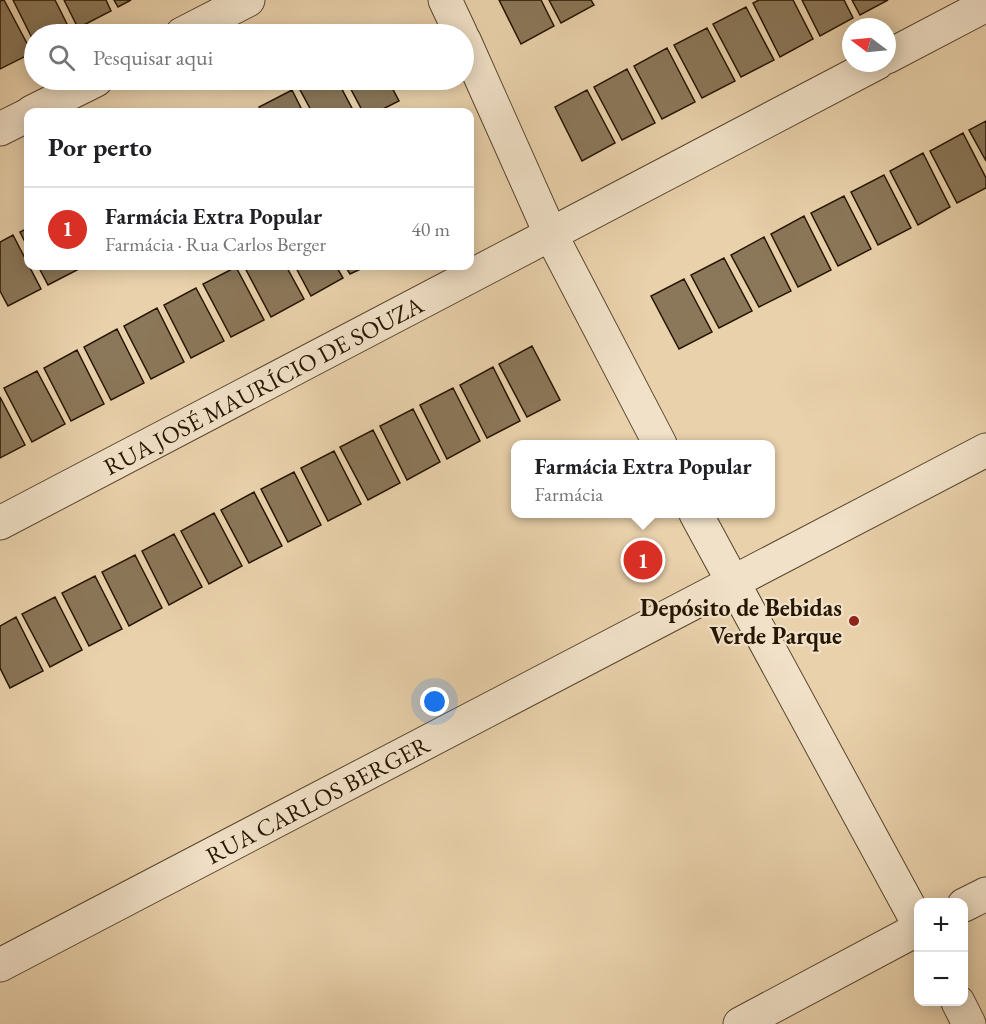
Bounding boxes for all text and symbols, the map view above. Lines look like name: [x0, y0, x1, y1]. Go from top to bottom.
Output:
north arrow: [842, 18, 896, 72]
search box: [24, 24, 474, 90]
icon: search: [45, 41, 78, 74]
text: Pesquisar aqui: [93, 43, 213, 72]
text: Por perto: [48, 130, 152, 164]
text: Farmácia Extra Popular: [105, 202, 322, 231]
text: 1: [62, 216, 73, 242]
text: 40 m: [411, 216, 450, 242]
text: Farmácia · Rua Carlos Berger: [105, 231, 326, 257]
street label: RUA JOSÉ MAURÍCIO DE SOUZA: [98, 288, 428, 482]
popup: [511, 440, 775, 518]
text: Farmácia Extra Popular: [534, 452, 752, 481]
text: Farmácia: [534, 481, 603, 507]
pin: 1: [624, 538, 662, 582]
place label: Depósito de Bebidas Verde Parque: [640, 592, 842, 652]
marker: Depósito de Bebidas Verde Parque: [847, 614, 861, 628]
your location: [420, 687, 449, 716]
street label: RUA CARLOS BERGER: [200, 728, 435, 870]
map controls: [914, 898, 968, 1006]
button: +: [914, 898, 968, 952]
button: −: [914, 952, 968, 1006]

